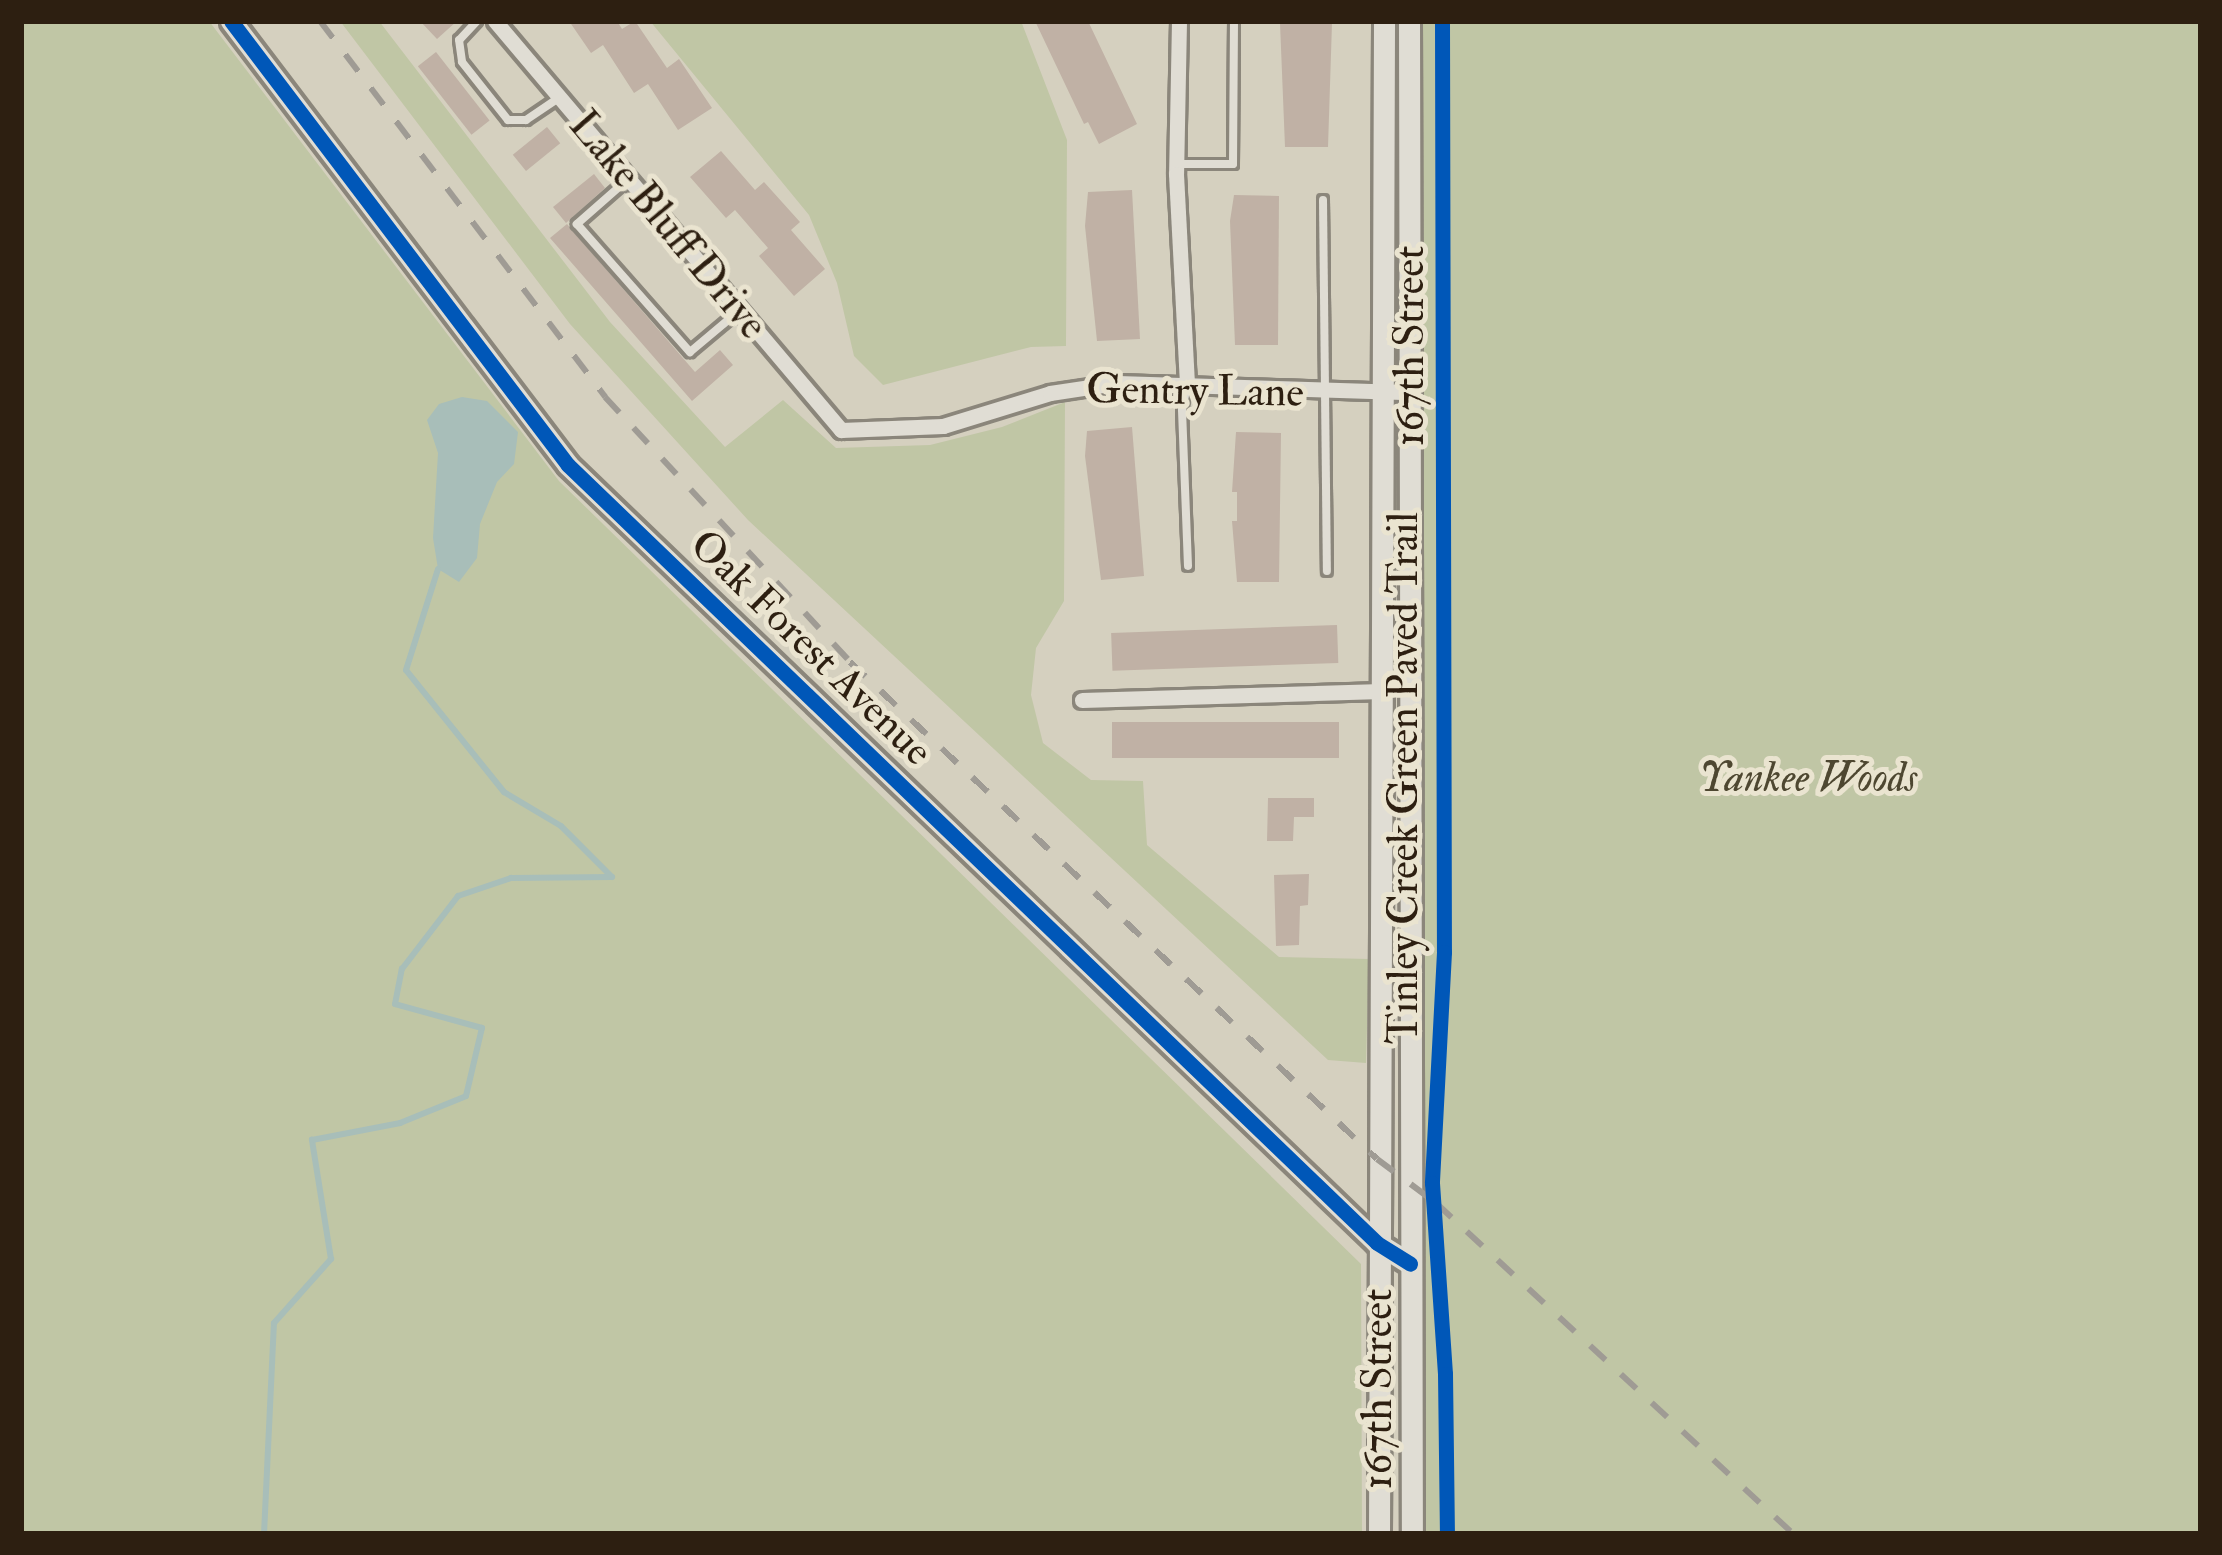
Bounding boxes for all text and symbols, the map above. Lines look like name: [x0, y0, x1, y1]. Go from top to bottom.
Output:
street label: Lake Bluff Drive: [558, 101, 778, 349]
street label: 167th Street: [1385, 246, 1435, 446]
street label: Gentry Lane: [1086, 364, 1304, 418]
street label: Tinley Creek Green Paved Trail: [1379, 512, 1429, 1044]
street label: Oak Forest Avenue: [679, 520, 943, 776]
park label: Yankee Woods: [1699, 753, 1917, 803]
street label: 167th Street: [1353, 1289, 1403, 1489]

